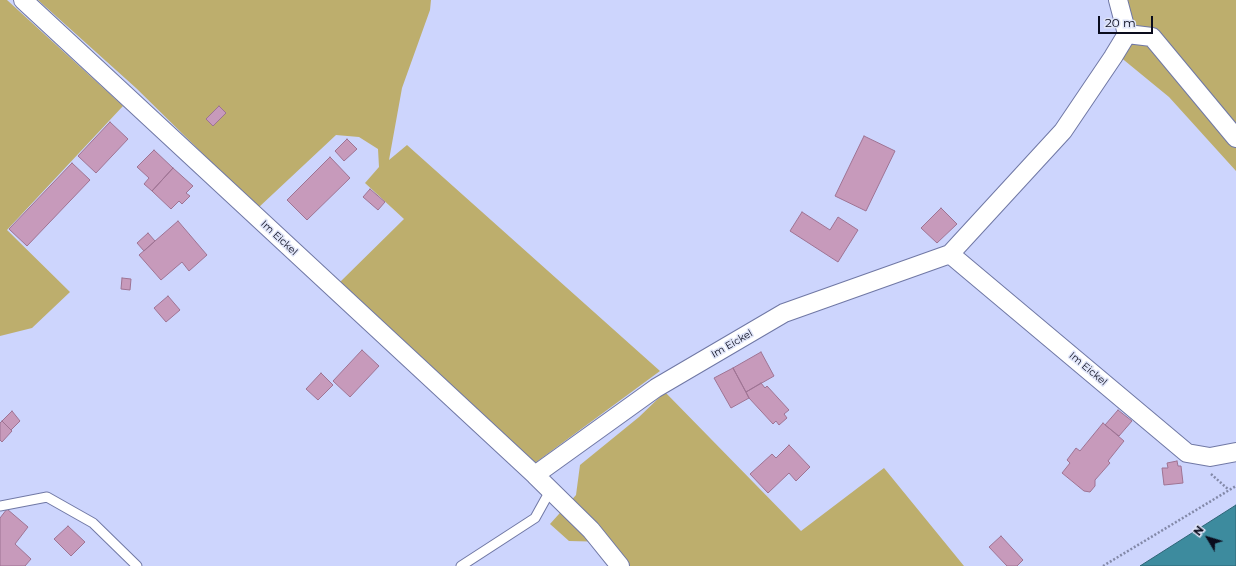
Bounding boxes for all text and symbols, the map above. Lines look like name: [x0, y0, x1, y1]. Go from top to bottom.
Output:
scale bar: [1100, 8, 1155, 34]
text: 20 m: [1105, 15, 1136, 30]
street label: Im Eickel: [258, 218, 300, 258]
street label: Im Eickel: [709, 327, 755, 361]
street label: Im Eickel: [1067, 350, 1109, 388]
north arrow: [1188, 518, 1228, 558]
text: N: [1190, 523, 1207, 538]

